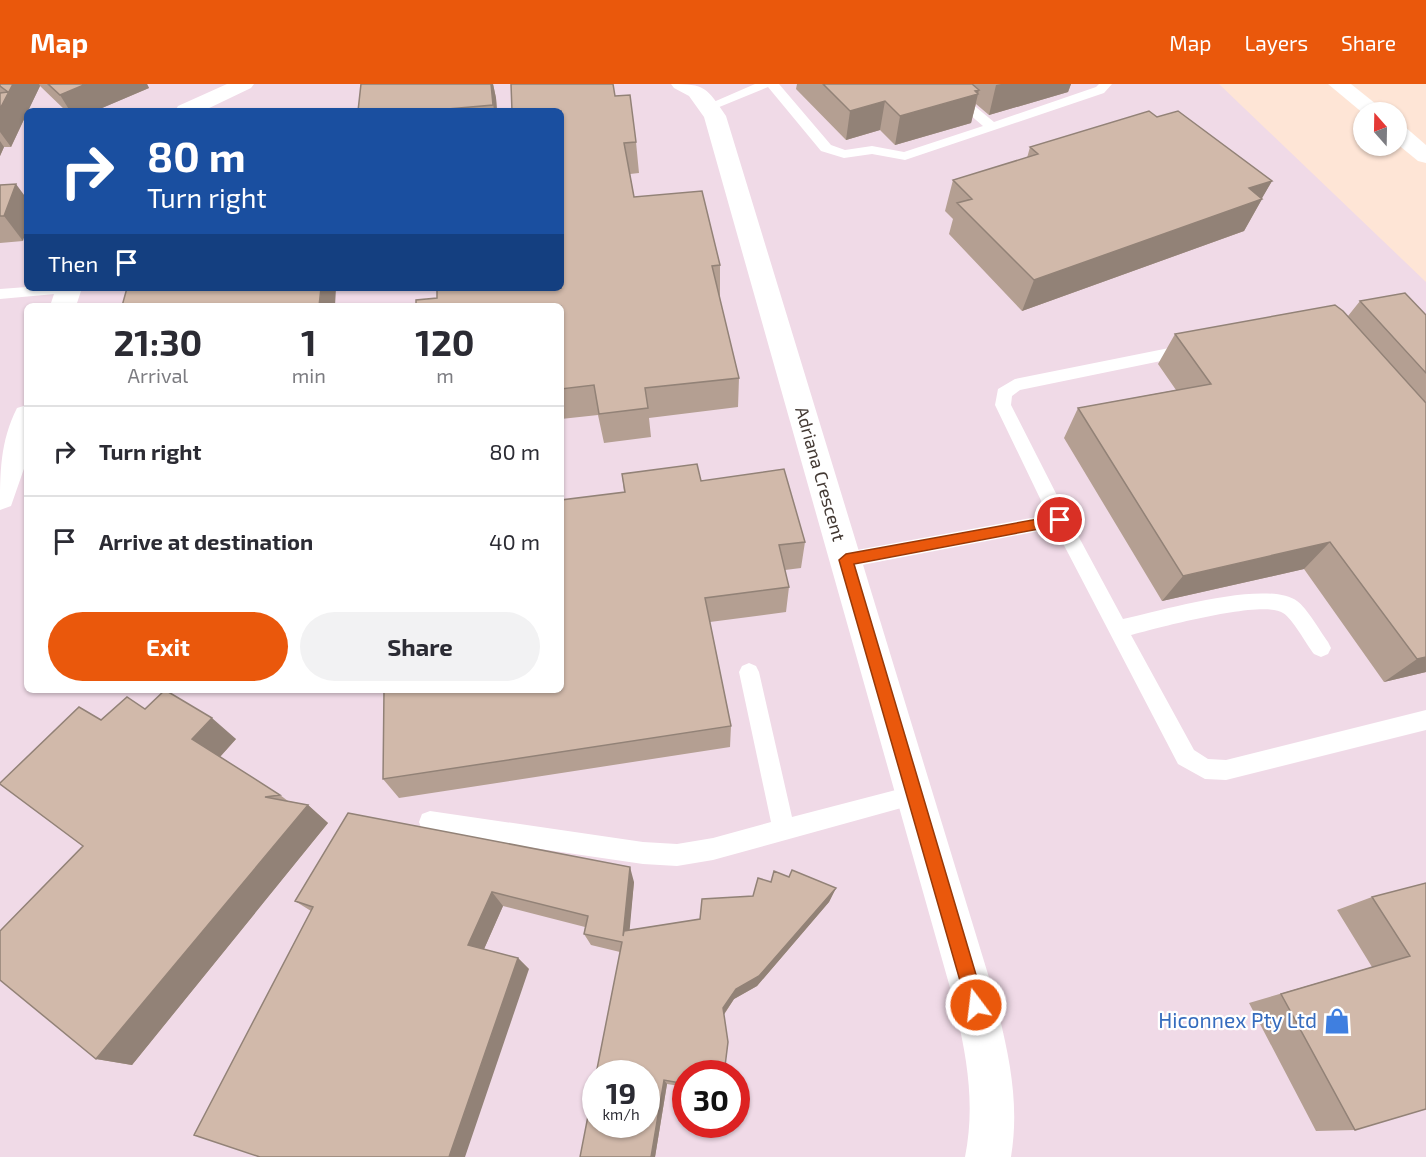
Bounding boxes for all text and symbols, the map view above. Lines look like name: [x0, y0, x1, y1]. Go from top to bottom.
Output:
text: Map: [30, 25, 88, 59]
text: Map: [1169, 30, 1211, 55]
text: Layers: [1244, 30, 1308, 55]
text: Share: [1341, 30, 1396, 55]
north arrow: [1353, 102, 1407, 156]
map controls: [1353, 102, 1407, 156]
text: 80 m: [147, 130, 246, 180]
icon: right: [48, 132, 126, 210]
text: Turn right: [147, 181, 267, 213]
icon: arrive: [110, 246, 143, 279]
text: Then: [48, 250, 98, 276]
text: 21:30: [113, 320, 202, 363]
text: 1: [301, 320, 317, 363]
text: 120: [415, 320, 475, 363]
text: Arrival: [127, 363, 188, 387]
text: min: [292, 363, 326, 387]
text: m: [436, 363, 454, 387]
street label: Adriana Crescent: [791, 404, 851, 544]
icon: right: [48, 435, 81, 468]
text: Turn right: [99, 438, 201, 464]
text: 80 m: [489, 438, 540, 464]
pin: [1034, 494, 1085, 545]
icon: arrive: [1043, 503, 1076, 536]
icon: arrive: [48, 525, 81, 558]
text: Arrive at destination: [99, 528, 313, 554]
text: 40 m: [489, 528, 540, 554]
button: Exit: [48, 612, 288, 681]
button: Share: [300, 612, 540, 681]
position arrow: [944, 973, 1008, 1037]
shop icon: Hiconnex Pty Ltd: [1322, 1006, 1352, 1036]
place label: Hiconnex Pty Ltd: [1158, 1007, 1317, 1032]
speed limit sign: 30: [672, 1060, 750, 1138]
text: 19: [606, 1074, 636, 1110]
text: km/h: [602, 1105, 640, 1123]

